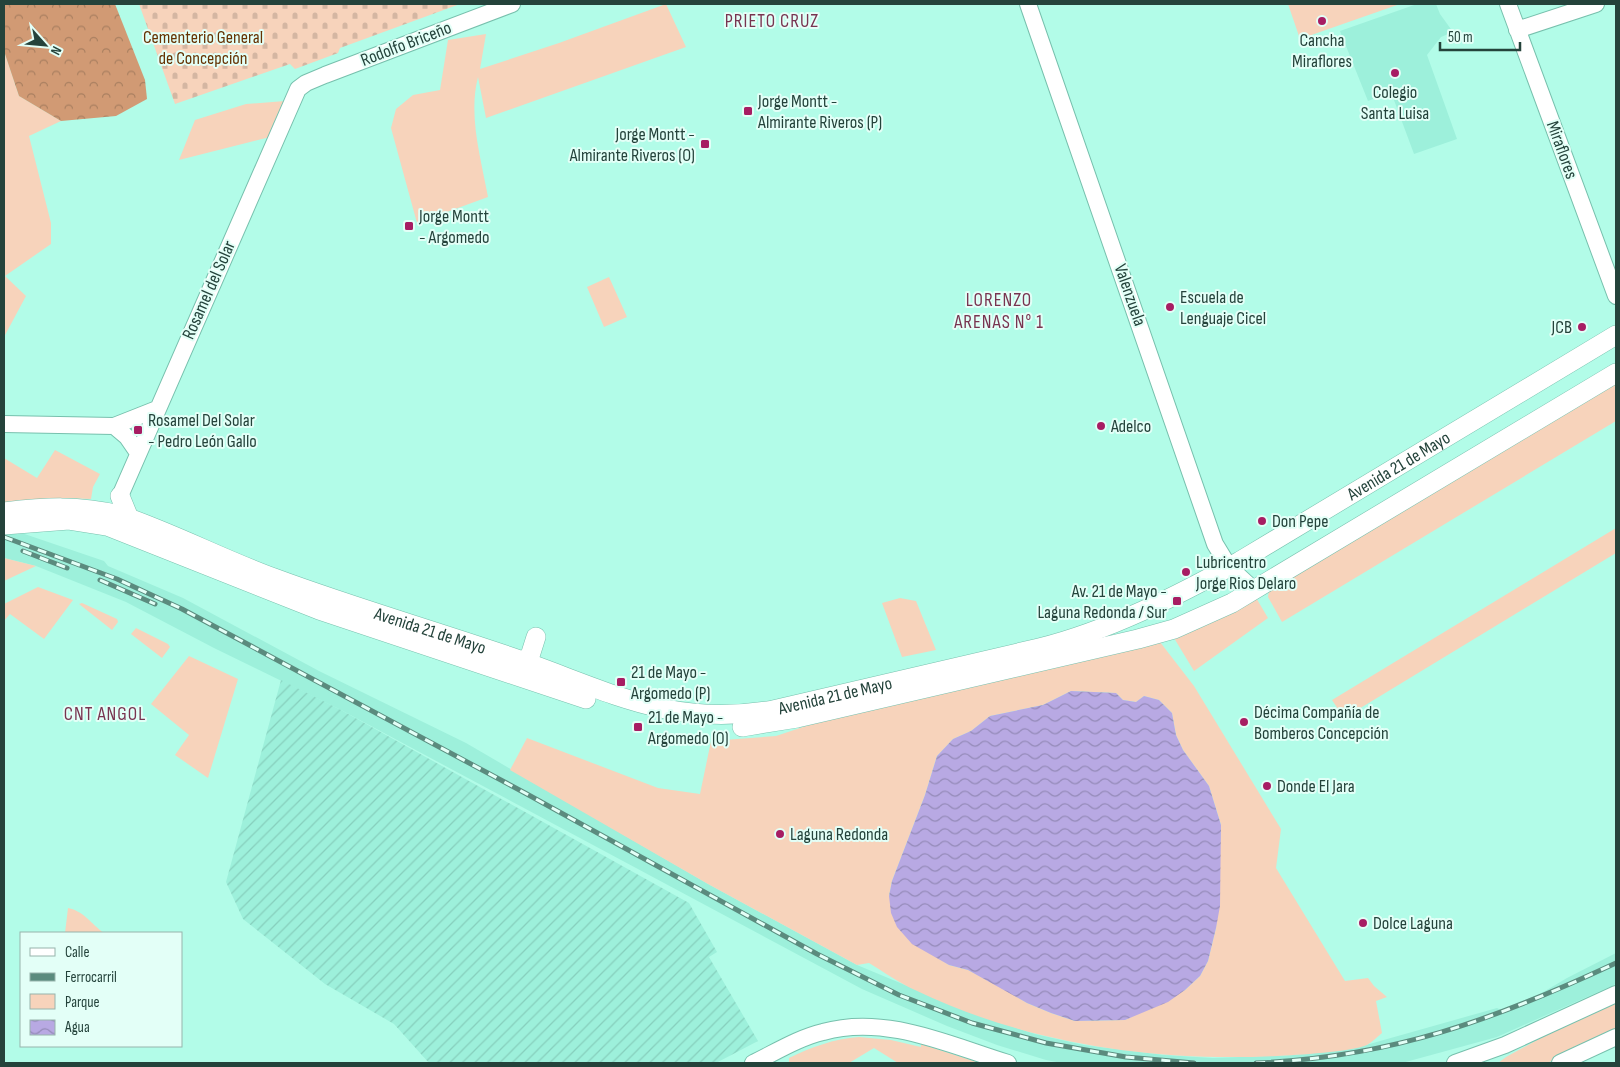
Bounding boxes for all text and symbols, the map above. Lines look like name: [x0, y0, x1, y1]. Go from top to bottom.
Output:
district label: PRIETO CRUZ: [725, 10, 819, 33]
marker: Cancha Miraflores: [1316, 15, 1328, 27]
street label: Rodolfo Briceño: [358, 17, 454, 71]
north arrow: [20, 20, 70, 70]
scale bar: [1440, 20, 1520, 52]
park label: Cementerio General de Concepción: [143, 27, 263, 69]
text: 50 m: [1448, 28, 1473, 47]
place label: Cancha Miraflores: [1292, 30, 1352, 72]
text: N: [47, 43, 65, 58]
marker: Colegio Santa Luisa: [1389, 67, 1401, 79]
place label: Colegio Santa Luisa: [1361, 82, 1429, 124]
place label: Jorge Montt - Almirante Riveros (P): [757, 91, 882, 133]
marker: Jorge Montt - Almirante Riveros (P): [742, 105, 754, 117]
street label: Miraflores: [1542, 118, 1582, 182]
place label: Jorge Montt - Almirante Riveros (O): [569, 124, 695, 166]
marker: Jorge Montt - Almirante Riveros (O): [699, 138, 711, 150]
place label: Jorge Montt - Argomedo: [418, 206, 490, 248]
marker: Jorge Montt - Argomedo: [403, 220, 415, 232]
street label: Rosamel del Solar: [178, 238, 240, 342]
street label: Valenzuela: [1110, 261, 1150, 329]
place label: Escuela de Lenguaje Cicel: [1180, 287, 1266, 329]
district label: LORENZO ARENAS N° 1: [953, 289, 1044, 334]
marker: Escuela de Lenguaje Cicel: [1164, 301, 1176, 313]
place label: JCB: [1551, 317, 1572, 338]
marker: JCB: [1576, 321, 1588, 333]
place label: Rosamel Del Solar - Pedro León Gallo: [148, 410, 257, 452]
place label: Adelco: [1110, 416, 1151, 437]
marker: Adelco: [1095, 420, 1107, 432]
marker: Rosamel Del Solar - Pedro León Gallo: [132, 424, 144, 436]
street label: Avenida 21 de Mayo: [1343, 427, 1454, 505]
place label: Don Pepe: [1272, 511, 1328, 532]
marker: Don Pepe: [1256, 515, 1268, 527]
place label: Lubricentro Jorge Rios Delaro: [1195, 552, 1296, 594]
marker: Lubricentro Jorge Rios Delaro: [1180, 566, 1192, 578]
place label: Av. 21 de Mayo - Laguna Redonda / Sur: [1037, 581, 1167, 623]
marker: Av. 21 de Mayo - Laguna Redonda / Sur: [1171, 595, 1183, 607]
street label: Avenida 21 de Mayo: [371, 602, 489, 658]
place label: 21 de Mayo - Argomedo (P): [630, 662, 710, 704]
street label: Avenida 21 de Mayo: [775, 672, 894, 719]
marker: 21 de Mayo - Argomedo (P): [615, 676, 627, 688]
place label: Décima Compañía de Bomberos Concepción: [1254, 702, 1389, 744]
district label: CNT ANGOL: [64, 703, 146, 726]
place label: 21 de Mayo - Argomedo (O): [647, 707, 729, 749]
marker: Décima Compañía de Bomberos Concepción: [1238, 716, 1250, 728]
marker: 21 de Mayo - Argomedo (O): [632, 721, 644, 733]
place label: Donde El Jara: [1277, 776, 1355, 797]
marker: Donde El Jara: [1261, 780, 1273, 792]
place label: Laguna Redonda: [790, 824, 888, 845]
marker: Laguna Redonda: [774, 828, 786, 840]
place label: Dolce Laguna: [1373, 913, 1453, 934]
marker: Dolce Laguna: [1357, 917, 1369, 929]
legend: [20, 932, 182, 1047]
text: Calle: [65, 943, 89, 962]
text: Ferrocarril: [65, 968, 117, 987]
text: Parque: [65, 993, 100, 1012]
text: Agua: [64, 1018, 90, 1037]

